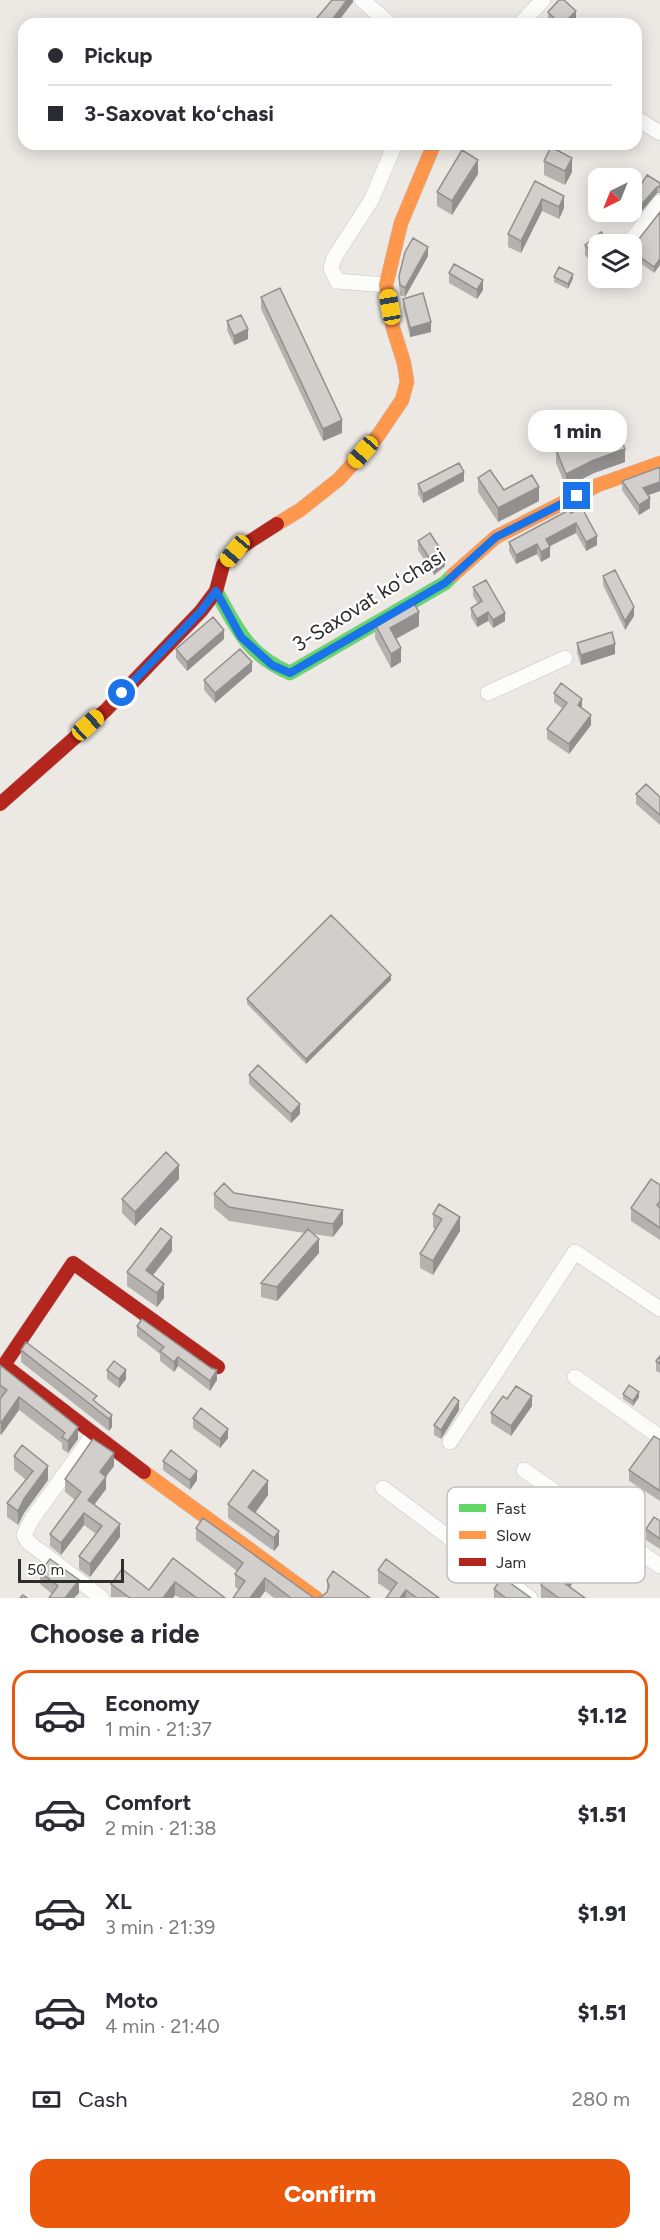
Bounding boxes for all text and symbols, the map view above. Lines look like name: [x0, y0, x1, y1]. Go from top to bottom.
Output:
text: Pickup: [84, 42, 153, 69]
text: 3-Saxovat koʻchasi: [84, 100, 274, 127]
north arrow: [588, 168, 642, 222]
map controls: [588, 168, 642, 288]
button: layers: [588, 234, 642, 288]
car: [378, 288, 402, 326]
callout: 1 min: [528, 409, 626, 451]
text: 1 min: [554, 419, 601, 443]
car: [344, 433, 382, 471]
route end: [563, 482, 590, 509]
car: [217, 531, 253, 571]
street label: 3-Saxovat koʻchasi: [288, 543, 450, 657]
route start: [108, 679, 135, 706]
car: [69, 706, 107, 744]
legend: [447, 1487, 645, 1583]
text: Fast: [496, 1499, 526, 1518]
text: Slow: [496, 1526, 531, 1545]
text: Jam: [496, 1553, 526, 1572]
scale bar: [18, 1556, 124, 1584]
text: 50 m: [27, 1560, 64, 1579]
text: Choose a ride: [30, 1617, 199, 1650]
icon: car: [33, 1688, 87, 1742]
text: Economy: [105, 1690, 200, 1717]
text: $1.12: [577, 1702, 627, 1729]
text: 1 min · 21:37: [105, 1717, 212, 1741]
icon: car: [33, 1787, 87, 1841]
text: Comfort: [105, 1789, 191, 1816]
text: $1.51: [577, 1801, 627, 1828]
text: 2 min · 21:38: [105, 1816, 217, 1840]
icon: car: [33, 1886, 87, 1940]
text: XL: [105, 1888, 132, 1915]
text: $1.91: [577, 1900, 627, 1927]
text: 3 min · 21:39: [105, 1915, 215, 1939]
icon: car: [33, 1985, 87, 2039]
text: Moto: [105, 1987, 158, 2014]
text: $1.51: [577, 1999, 627, 2026]
text: 4 min · 21:40: [105, 2014, 220, 2038]
icon: cash: [30, 2083, 63, 2116]
text: Cash: [78, 2086, 128, 2113]
text: 280 m: [572, 2087, 630, 2111]
button: Confirm: [30, 2159, 630, 2228]

